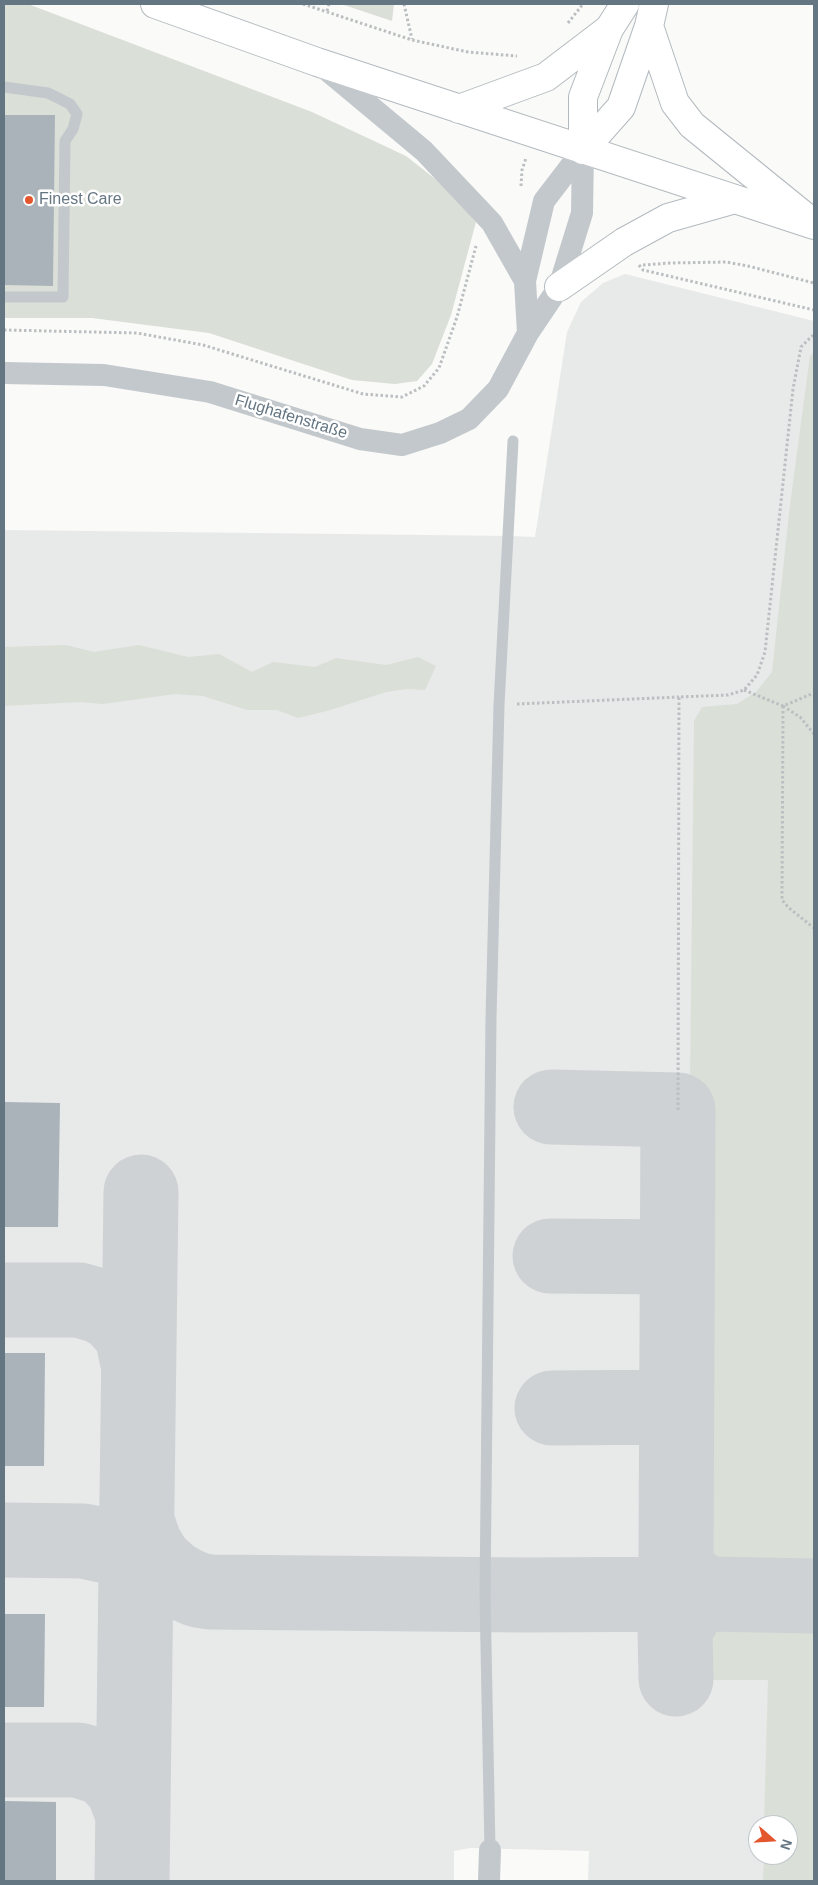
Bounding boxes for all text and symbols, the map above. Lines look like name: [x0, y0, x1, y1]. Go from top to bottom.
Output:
place label: Finest Care: [39, 190, 122, 210]
marker: Finest Care: [23, 194, 35, 206]
street label: Flughafenstraße: [232, 391, 350, 443]
north arrow: [748, 1815, 798, 1865]
text: N: [777, 1837, 795, 1852]

